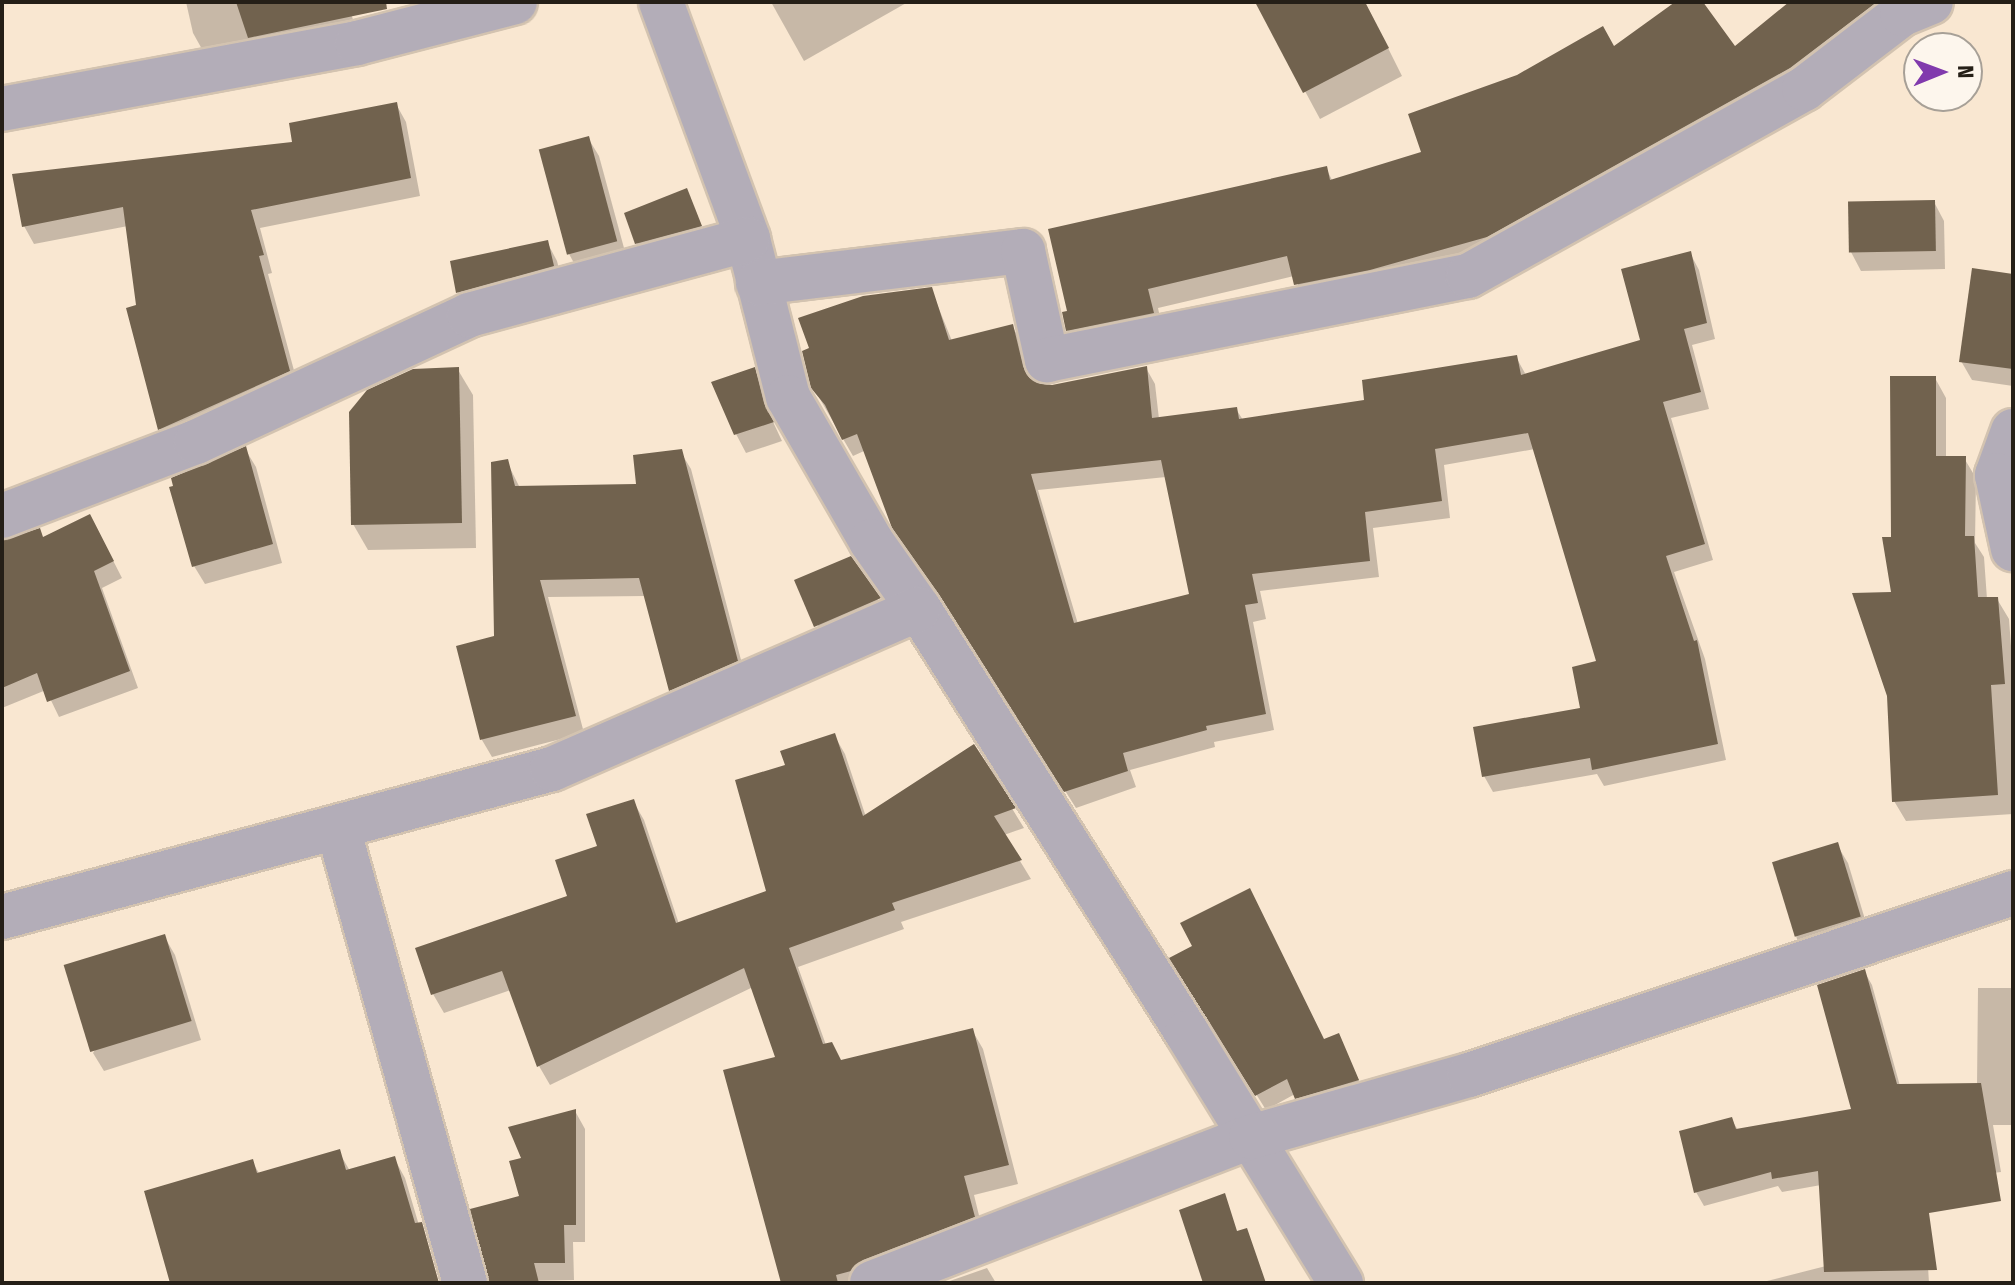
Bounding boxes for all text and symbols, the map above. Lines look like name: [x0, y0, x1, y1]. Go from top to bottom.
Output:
north arrow: [1903, 32, 1983, 112]
text: N: [1952, 65, 1979, 78]

